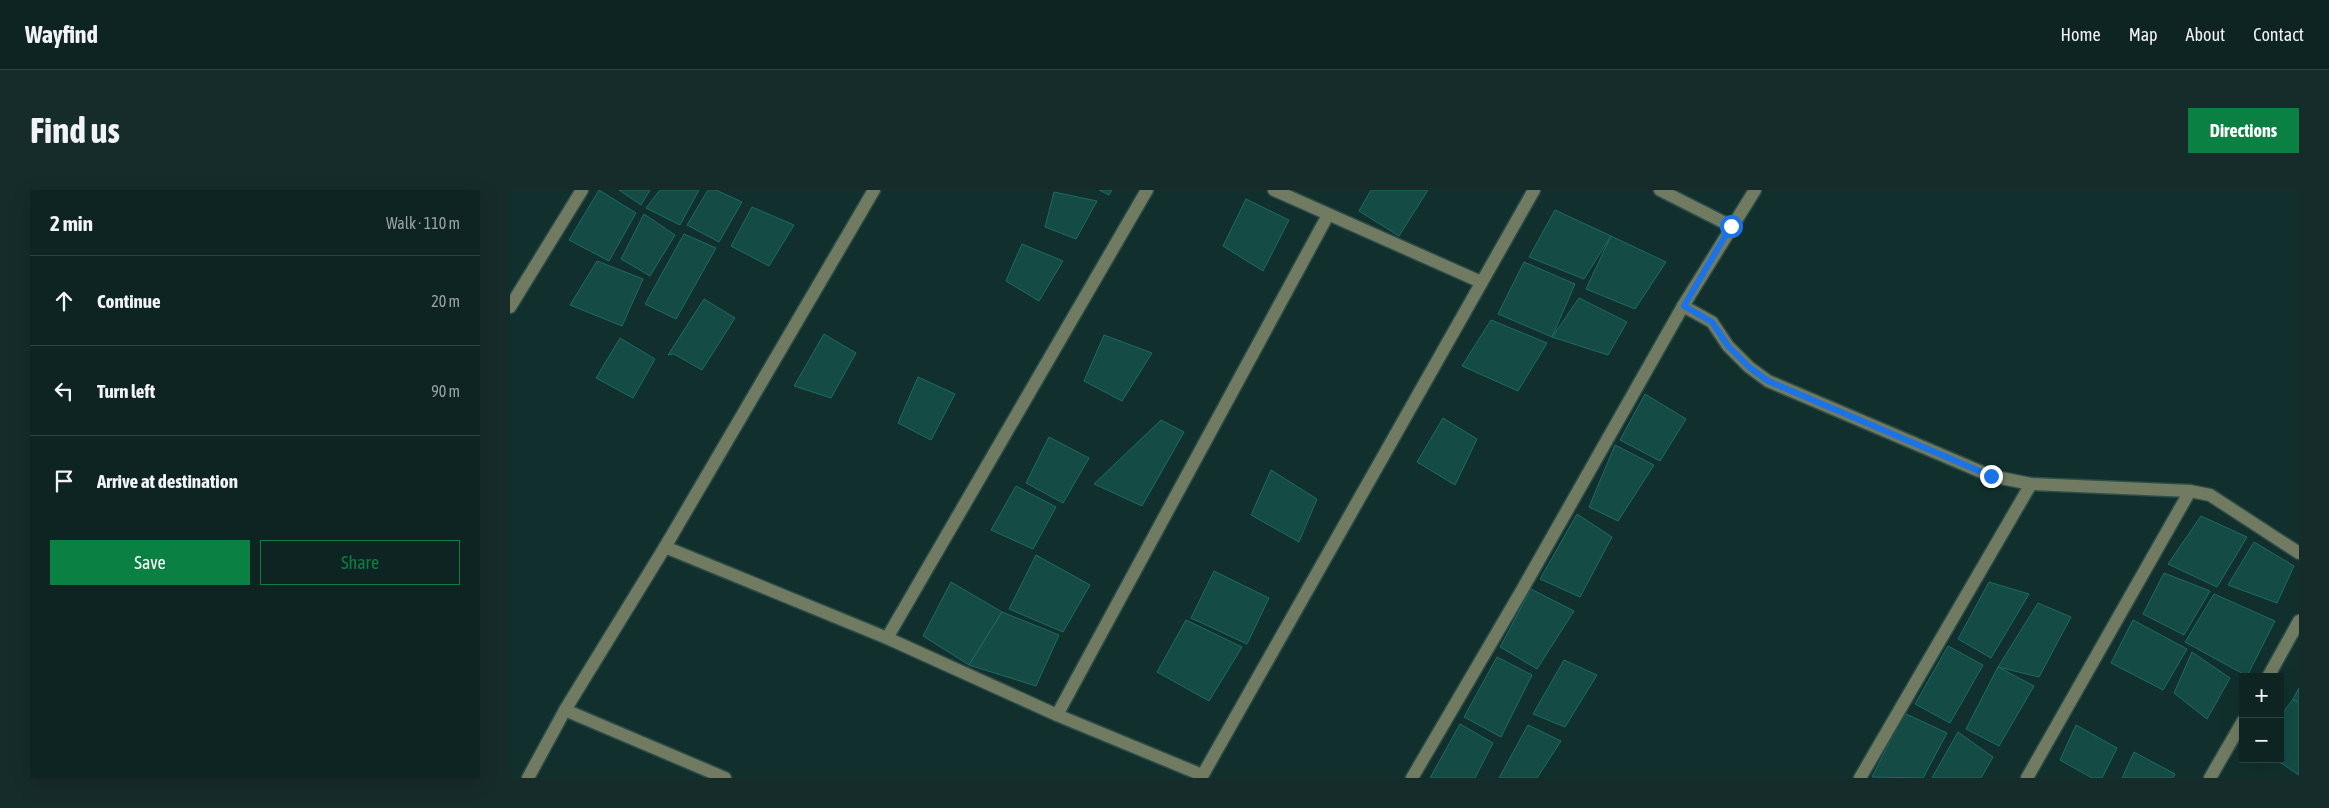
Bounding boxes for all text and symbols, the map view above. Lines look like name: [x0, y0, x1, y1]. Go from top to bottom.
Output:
text: Wayfind: [25, 21, 98, 48]
text: Home: [2061, 24, 2101, 45]
text: Map: [2129, 24, 2158, 45]
text: About: [2186, 24, 2225, 45]
text: Contact: [2253, 24, 2304, 45]
button: Directions: [2188, 108, 2299, 153]
text: Find us: [30, 110, 120, 150]
text: 2 min: [50, 211, 93, 235]
text: Walk · 110 m: [386, 214, 460, 232]
route start: [1720, 215, 1743, 238]
icon: ahead: [50, 287, 78, 315]
text: Continue: [97, 290, 161, 312]
text: 20 m: [431, 292, 460, 310]
icon: left: [50, 377, 78, 405]
text: Turn left: [97, 380, 155, 402]
text: 90 m: [431, 382, 460, 400]
route end: [1980, 465, 2003, 488]
icon: arrive: [50, 467, 78, 495]
text: Arrive at destination: [97, 470, 238, 492]
button: Save: [50, 540, 250, 585]
button: Share: [260, 540, 460, 585]
map controls: [2239, 673, 2284, 763]
button: +: [2239, 673, 2284, 718]
button: −: [2239, 718, 2284, 763]

